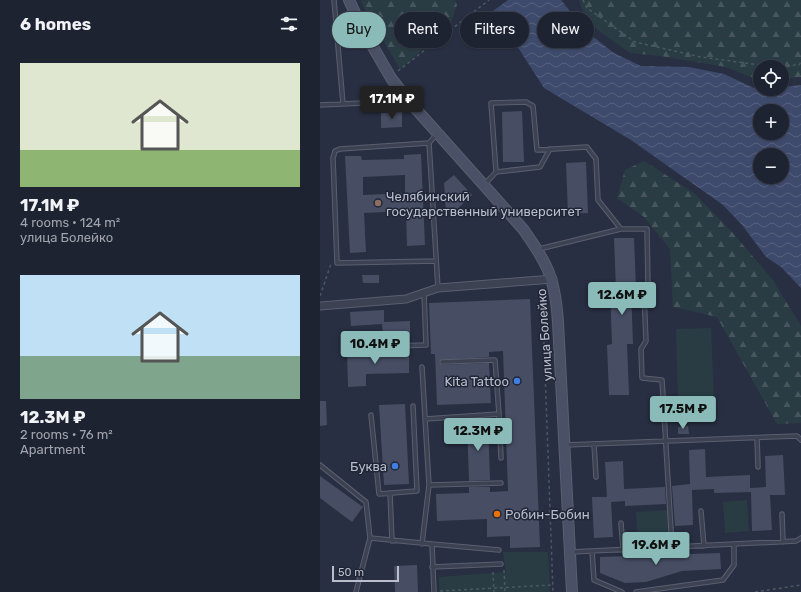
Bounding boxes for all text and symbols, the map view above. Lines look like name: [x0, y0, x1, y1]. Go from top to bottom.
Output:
chip: Buy: [332, 12, 386, 48]
chip: Rent: [394, 12, 452, 48]
chip: Filters: [460, 12, 529, 48]
chip: New: [537, 12, 594, 48]
icon: filters: [278, 13, 300, 35]
text: 6 homes: [20, 14, 91, 34]
map controls: [753, 60, 789, 184]
button: locate: [753, 60, 789, 96]
pin: 17.1M ₽: [355, 86, 429, 120]
icon: home: [124, 89, 196, 161]
text: 17.1M ₽: [369, 91, 415, 106]
button: +: [753, 104, 789, 140]
button: −: [753, 148, 789, 184]
place label: Челябинский государственный университет: [386, 189, 582, 219]
text: 17.1M ₽: [20, 195, 79, 215]
marker: Челябинский государственный университет: [373, 198, 383, 208]
text: 4 rooms · 124 m²: [20, 215, 120, 230]
text: улица Болейко: [20, 230, 113, 245]
pin: 12.6M ₽: [585, 282, 659, 316]
text: 12.6M ₽: [597, 287, 647, 302]
street label: улица Болейко: [534, 288, 555, 382]
icon: home: [124, 301, 196, 373]
pin: 10.4M ₽: [338, 331, 412, 365]
text: 10.4M ₽: [350, 336, 400, 351]
place label: Kita Tattoo: [444, 374, 509, 389]
marker: Kita Tattoo: [512, 376, 522, 386]
pin: 17.5M ₽: [646, 396, 720, 430]
text: 17.5M ₽: [659, 401, 707, 416]
text: 12.3M ₽: [20, 407, 85, 427]
pin: 12.3M ₽: [441, 418, 515, 452]
text: 12.3M ₽: [453, 423, 503, 438]
text: 2 rooms · 76 m²: [20, 427, 113, 442]
text: Apartment: [20, 442, 85, 457]
place label: Буква: [350, 459, 387, 474]
marker: Буква: [390, 461, 400, 471]
place label: Робин-Бобин: [505, 507, 590, 522]
marker: Робин-Бобин: [492, 509, 502, 519]
pin: 19.6M ₽: [619, 532, 693, 566]
text: 19.6M ₽: [631, 537, 681, 552]
scale bar: [332, 564, 399, 583]
text: 50 m: [338, 566, 364, 579]

